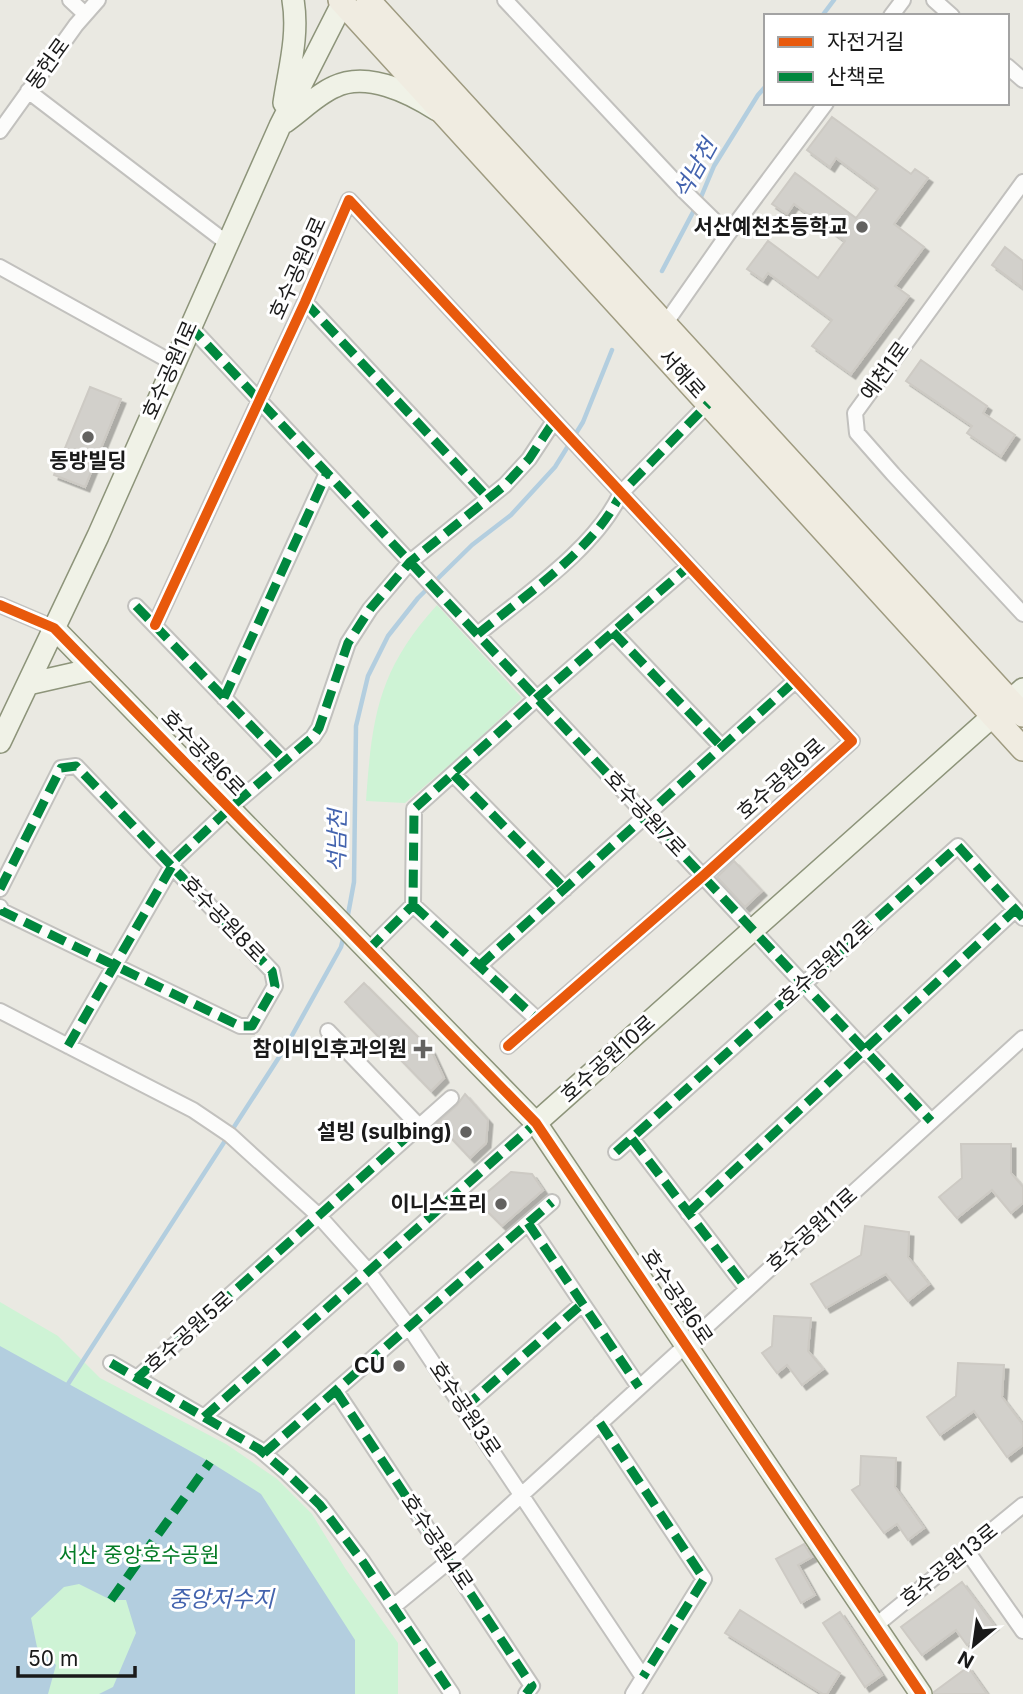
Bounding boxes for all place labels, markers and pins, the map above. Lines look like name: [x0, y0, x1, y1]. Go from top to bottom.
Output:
place label: 서산예천초등학교: [693, 214, 848, 239]
marker: 서산예천초등학교: [854, 219, 870, 235]
marker: 동방빌딩: [80, 429, 96, 445]
place label: 동방빌딩: [49, 448, 127, 473]
place label: 참이비인후과의원: [252, 1036, 407, 1061]
marker: 참이비인후과의원: [413, 1039, 433, 1059]
place label: 설빙 (sulbing): [317, 1119, 452, 1144]
marker: 설빙 (sulbing): [458, 1124, 474, 1140]
place label: 이니스프리: [390, 1191, 487, 1216]
marker: 이니스프리: [493, 1196, 509, 1212]
place label: CU: [354, 1353, 385, 1378]
marker: CU: [391, 1358, 407, 1374]

